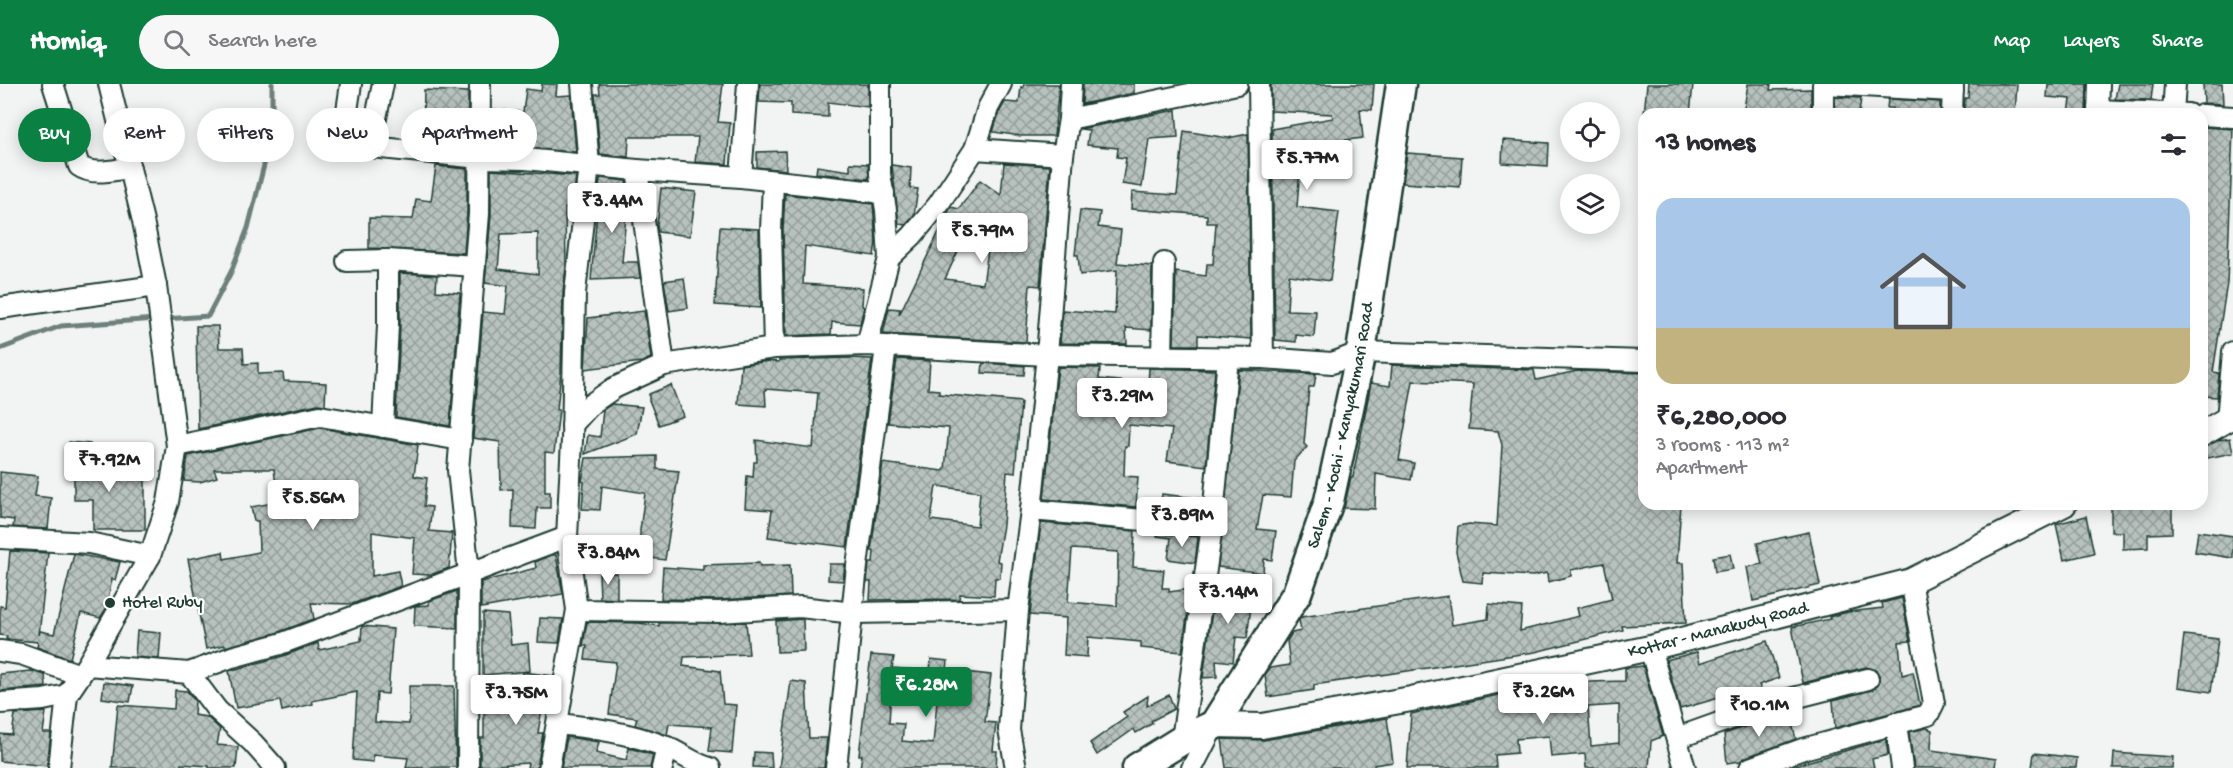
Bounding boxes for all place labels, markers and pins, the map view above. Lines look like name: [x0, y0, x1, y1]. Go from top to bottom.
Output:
pin: ₹5.77M: [1258, 140, 1356, 191]
pin: ₹3.44M: [563, 183, 661, 234]
pin: ₹5.79M: [933, 213, 1031, 264]
pin: ₹3.29M: [1073, 378, 1171, 429]
pin: ₹7.92M: [60, 442, 158, 493]
pin: ₹5.56M: [264, 480, 362, 531]
pin: ₹3.89M: [1133, 497, 1231, 548]
pin: ₹3.84M: [559, 535, 657, 586]
pin: ₹3.14M: [1179, 574, 1277, 625]
place label: Hotel Ruby: [122, 593, 203, 614]
marker: Hotel Ruby: [103, 596, 117, 610]
pin: ₹6.28M: [877, 667, 975, 718]
pin: ₹3.26M: [1494, 674, 1592, 725]
pin: ₹3.75M: [467, 675, 565, 726]
pin: ₹10.1M: [1710, 687, 1808, 738]

